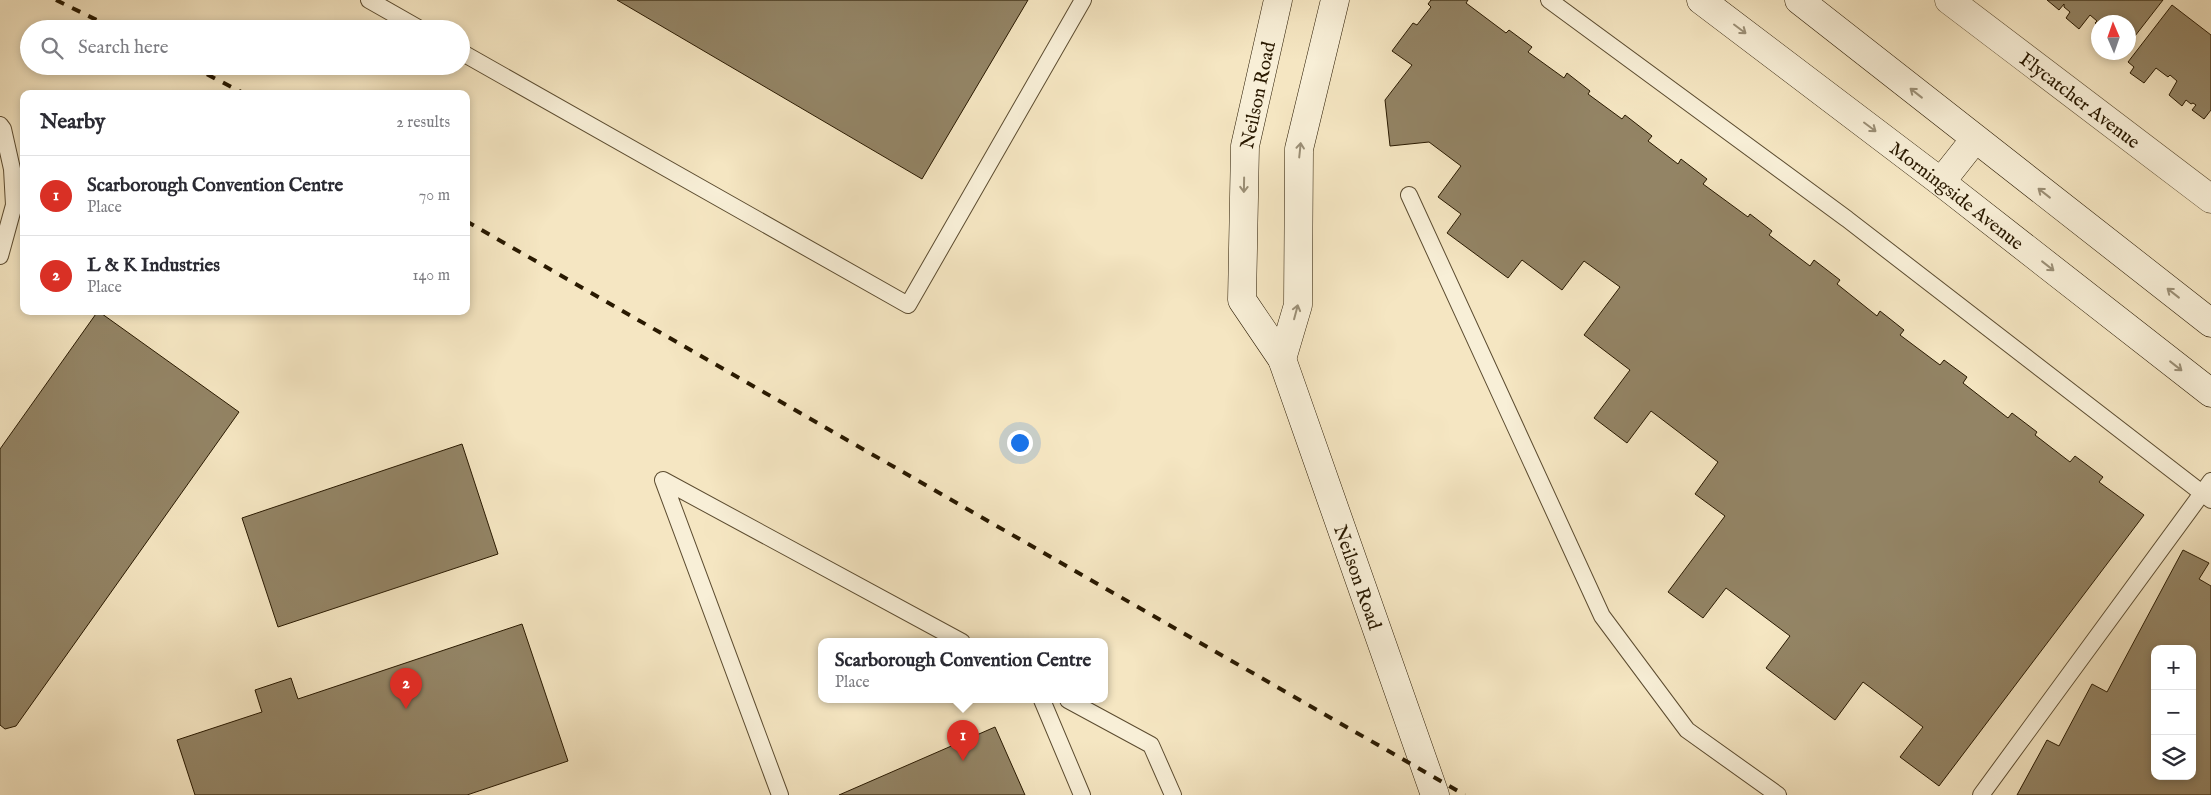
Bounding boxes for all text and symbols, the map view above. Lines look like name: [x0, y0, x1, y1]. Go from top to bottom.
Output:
north arrow: [2091, 15, 2136, 60]
search box: [20, 20, 470, 75]
one-way arrow: [1733, 24, 1746, 35]
icon: search: [38, 34, 66, 62]
text: Search here: [78, 36, 169, 60]
street label: Neilson Road: [1236, 39, 1282, 151]
street label: Flycatcher Avenue: [2014, 48, 2144, 155]
one-way arrow: [1910, 88, 1923, 99]
text: Nearby: [40, 109, 105, 136]
text: 2 results: [396, 113, 450, 133]
one-way arrow: [1863, 122, 1876, 133]
street label: Morningside Avenue: [1884, 137, 2028, 256]
one-way arrow: [1295, 143, 1305, 159]
text: Scarborough Convention Centre: [87, 174, 343, 198]
one-way arrow: [1239, 176, 1249, 193]
text: 1: [53, 186, 59, 206]
text: 70 m: [419, 186, 450, 206]
one-way arrow: [2038, 188, 2051, 199]
text: Place: [87, 198, 122, 218]
text: L & K Industries: [87, 254, 220, 278]
one-way arrow: [2042, 260, 2055, 271]
text: 2: [52, 266, 60, 286]
text: 140 m: [412, 266, 450, 286]
text: Place: [87, 278, 122, 298]
one-way arrow: [2166, 288, 2179, 299]
one-way arrow: [1292, 305, 1301, 321]
one-way arrow: [2169, 361, 2183, 371]
your location: [1007, 430, 1033, 456]
street label: Neilson Road: [1327, 522, 1386, 634]
popup: [818, 638, 1108, 703]
map controls: [2151, 645, 2196, 780]
button: +: [2151, 645, 2196, 690]
text: Scarborough Convention Centre: [835, 649, 1091, 673]
pin: 2: [390, 668, 422, 709]
text: Place: [835, 673, 870, 693]
button: −: [2151, 690, 2196, 735]
pin: 1: [947, 720, 979, 761]
button: layers: [2151, 735, 2196, 780]

